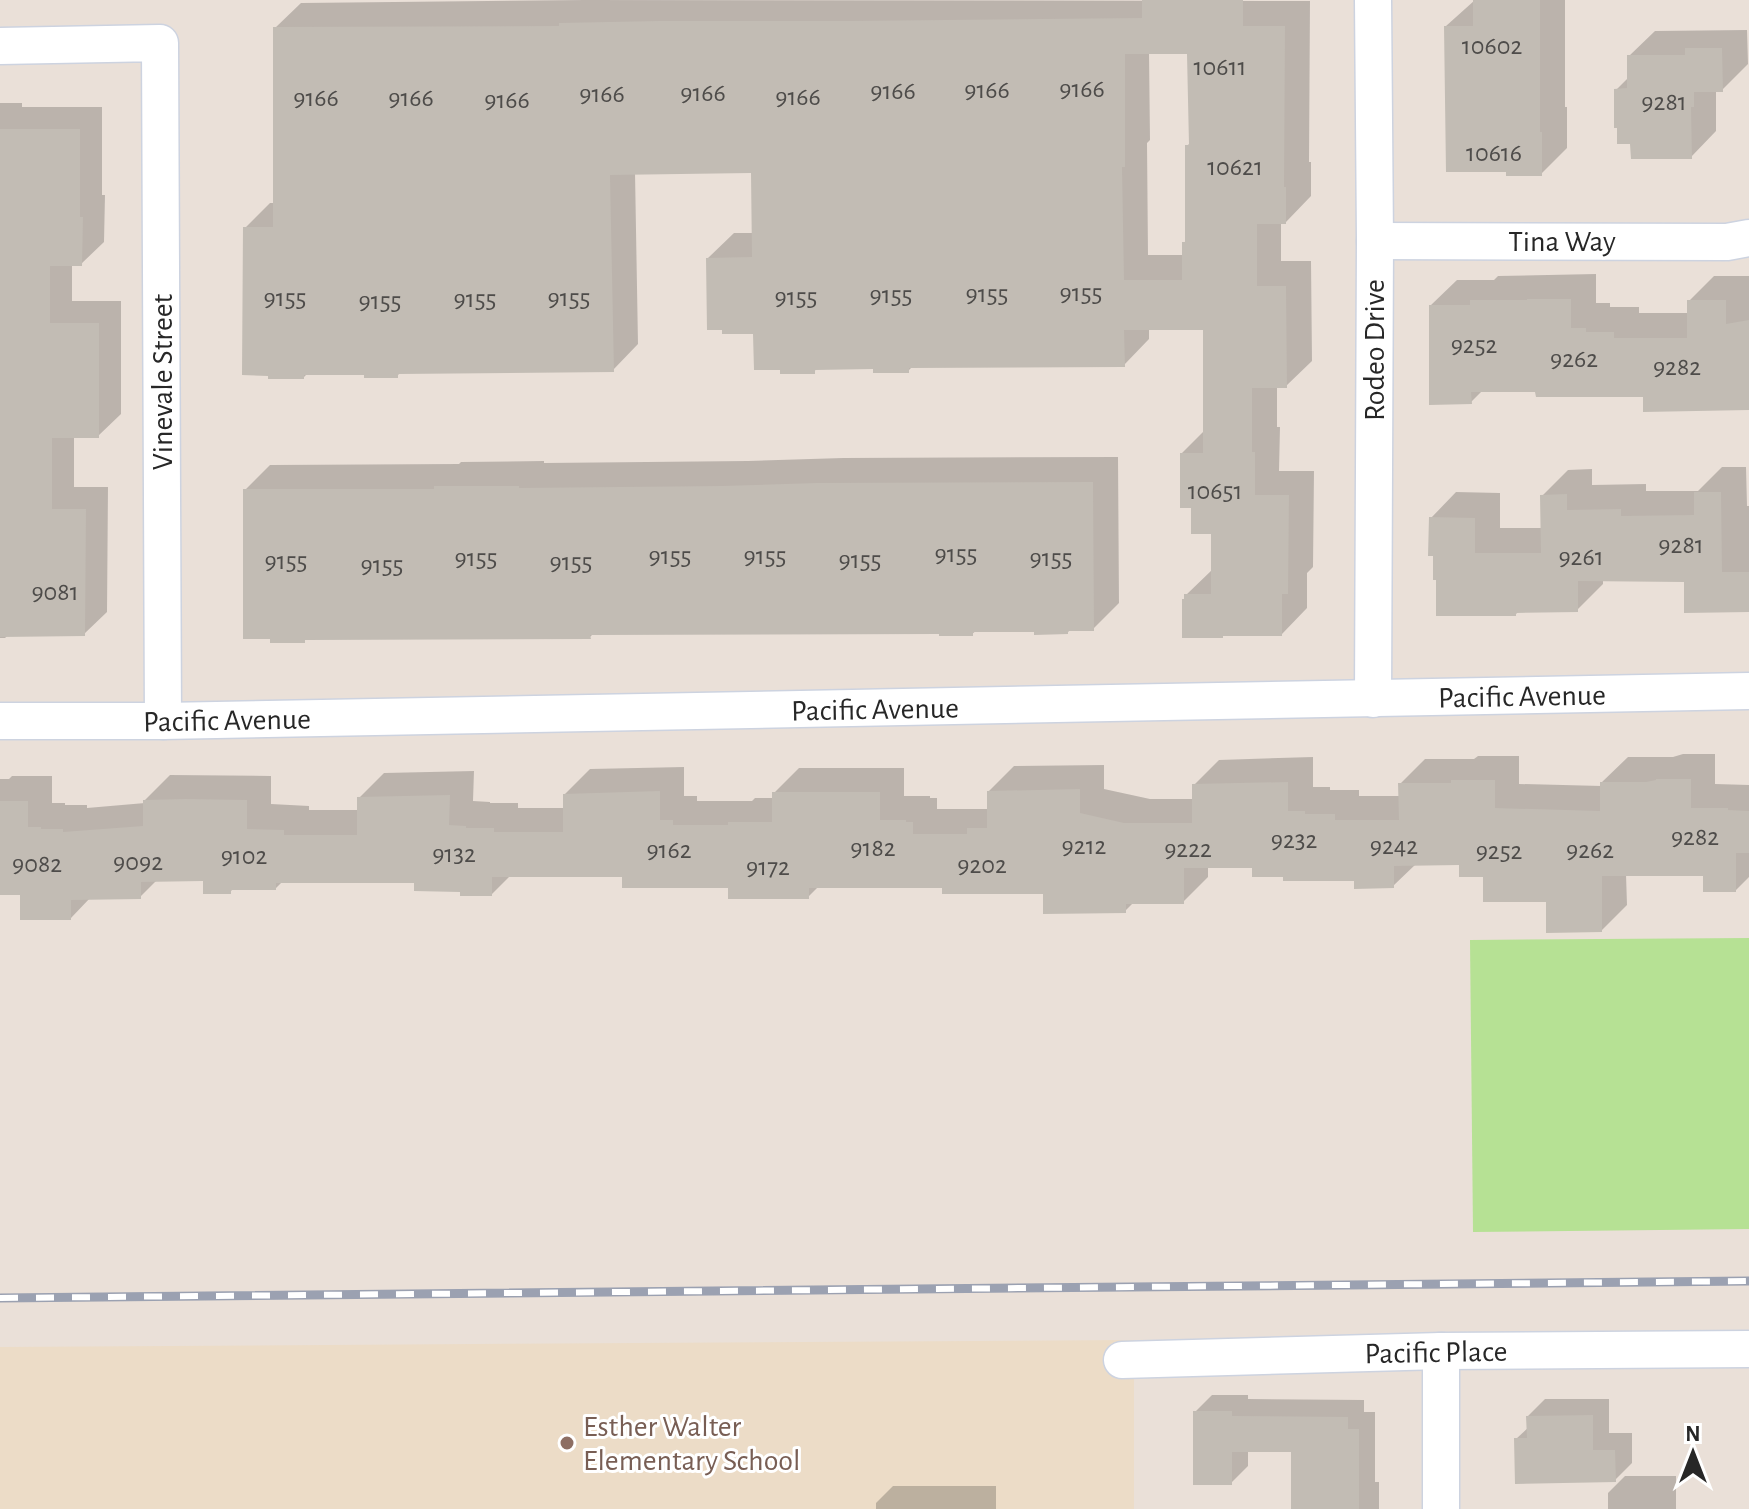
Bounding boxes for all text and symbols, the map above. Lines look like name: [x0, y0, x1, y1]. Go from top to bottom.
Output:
house number: 10602: [1462, 33, 1522, 59]
house number: 10611: [1194, 54, 1246, 80]
house number: 9166: [1059, 76, 1105, 102]
house number: 9166: [964, 77, 1010, 103]
house number: 9166: [870, 78, 916, 104]
house number: 9166: [680, 80, 726, 106]
house number: 9166: [579, 81, 625, 107]
house number: 9166: [775, 84, 821, 110]
house number: 9166: [293, 85, 339, 111]
house number: 9166: [388, 85, 434, 111]
house number: 9166: [484, 87, 530, 113]
house number: 9281: [1641, 89, 1687, 115]
house number: 10616: [1466, 140, 1522, 166]
house number: 10621: [1207, 154, 1263, 180]
street label: Tina Way: [1508, 227, 1616, 257]
street label: Rodeo Drive: [1360, 279, 1390, 421]
house number: 9155: [1060, 280, 1102, 306]
house number: 9155: [966, 281, 1008, 307]
house number: 9155: [870, 282, 912, 308]
house number: 9155: [775, 284, 817, 310]
house number: 9155: [264, 285, 306, 311]
house number: 9155: [548, 285, 590, 311]
house number: 9155: [454, 286, 496, 312]
house number: 9155: [359, 288, 401, 314]
street label: Vinevale Street: [148, 293, 178, 470]
house number: 9252: [1451, 332, 1498, 358]
house number: 9262: [1550, 346, 1598, 372]
house number: 9282: [1653, 354, 1701, 380]
house number: 10651: [1188, 478, 1242, 504]
house number: 9281: [1658, 532, 1704, 558]
house number: 9155: [935, 541, 977, 567]
house number: 9155: [649, 543, 691, 569]
house number: 9155: [744, 543, 786, 569]
house number: 9261: [1558, 544, 1604, 570]
house number: 9155: [455, 545, 497, 571]
house number: 9155: [1030, 545, 1072, 571]
house number: 9155: [839, 547, 881, 573]
house number: 9155: [265, 548, 307, 574]
house number: 9155: [550, 549, 592, 575]
house number: 9155: [361, 552, 403, 578]
house number: 9081: [31, 579, 79, 605]
street label: Pacific Avenue: [1438, 681, 1606, 713]
street label: Pacific Avenue: [791, 694, 959, 726]
street label: Pacific Avenue: [143, 705, 311, 737]
house number: 9282: [1671, 824, 1719, 850]
house number: 9232: [1271, 827, 1317, 853]
house number: 9212: [1062, 833, 1107, 859]
house number: 9242: [1370, 833, 1418, 859]
house number: 9182: [850, 835, 896, 861]
house number: 9222: [1164, 836, 1212, 862]
house number: 9162: [646, 837, 692, 863]
house number: 9262: [1566, 837, 1614, 863]
house number: 9252: [1476, 838, 1523, 864]
house number: 9132: [432, 841, 476, 867]
house number: 9102: [221, 843, 268, 869]
house number: 9092: [113, 849, 163, 875]
house number: 9082: [12, 851, 62, 877]
house number: 9202: [957, 852, 1007, 878]
house number: 9172: [746, 854, 790, 880]
street label: Pacific Place: [1364, 1337, 1508, 1369]
place label: Esther Walter Elementary School: [583, 1412, 801, 1476]
north arrow: [1653, 1413, 1733, 1493]
text: N: [1685, 1423, 1701, 1445]
marker: Esther Walter Elementary School: [558, 1434, 576, 1452]

